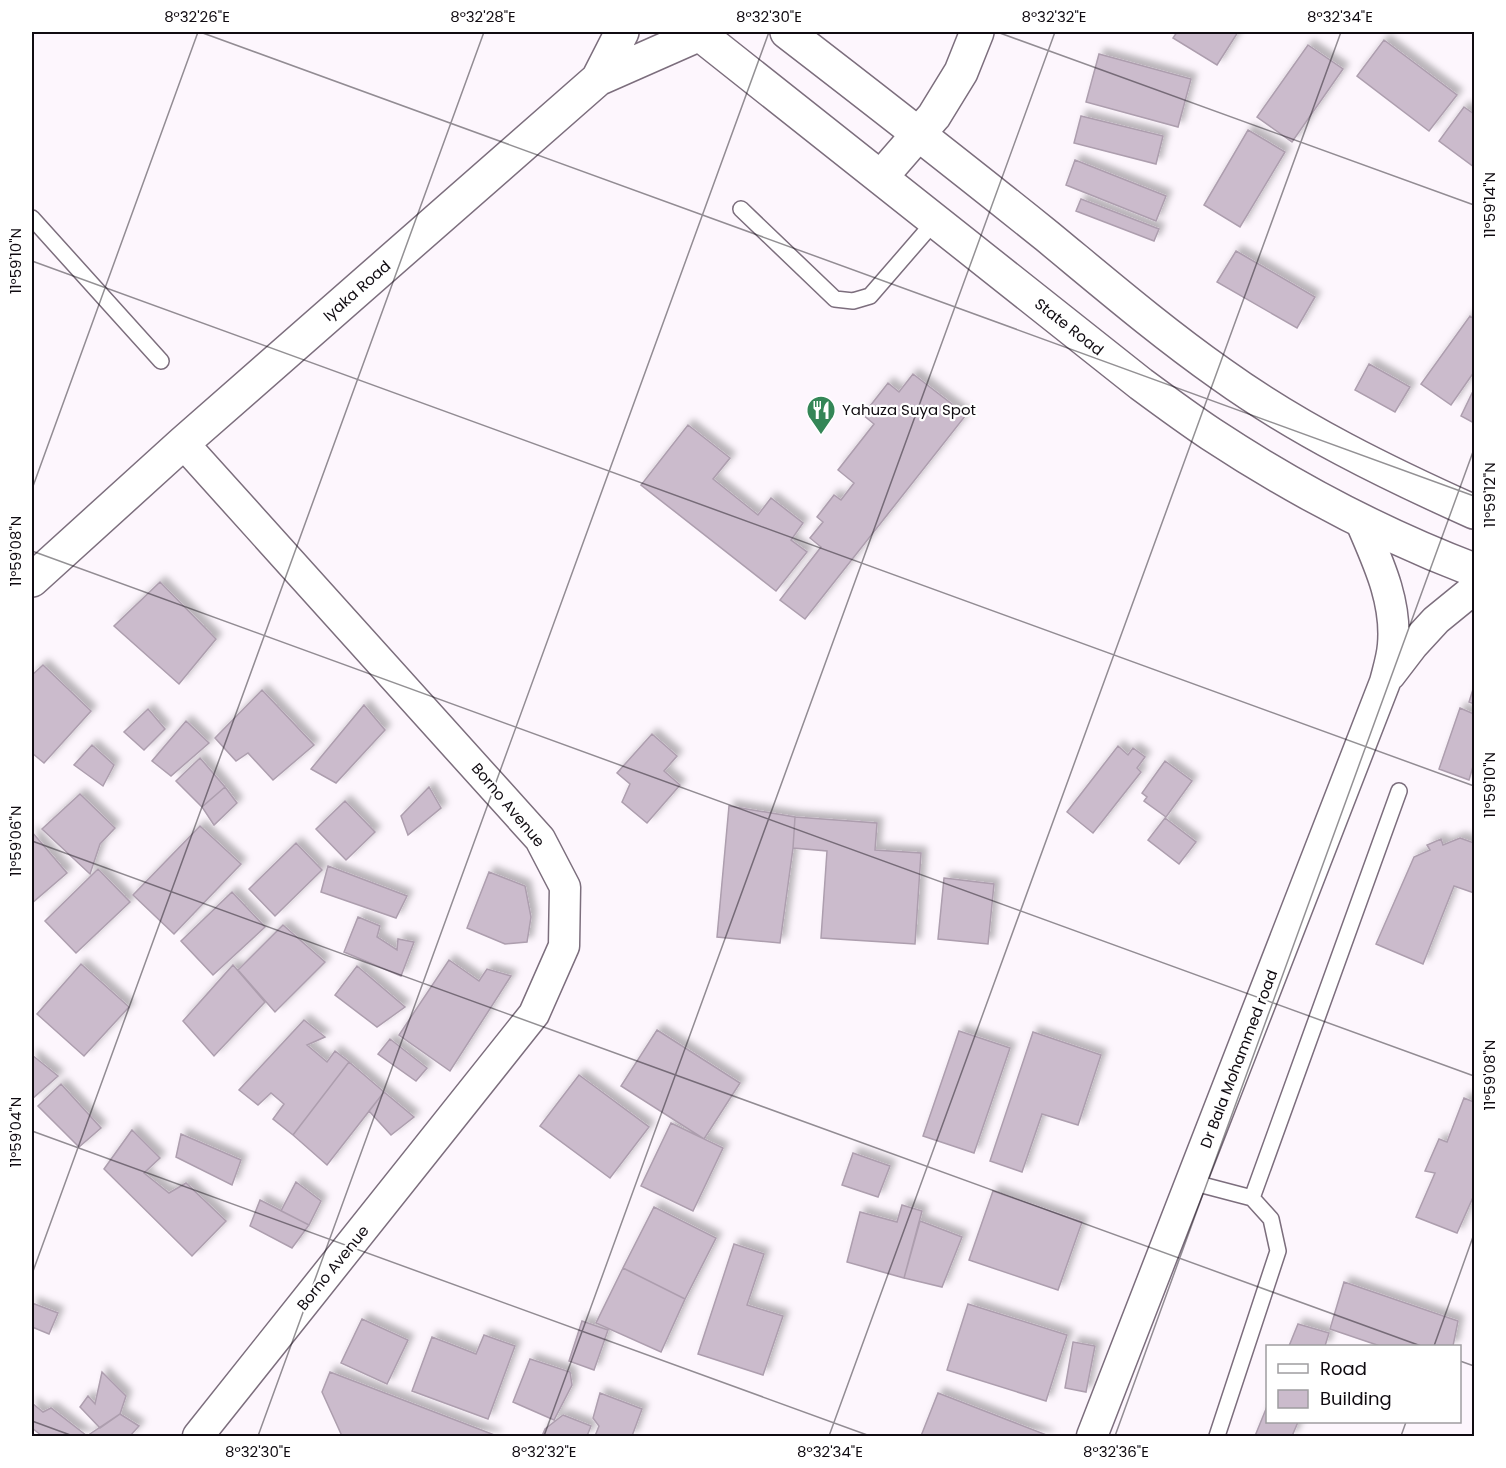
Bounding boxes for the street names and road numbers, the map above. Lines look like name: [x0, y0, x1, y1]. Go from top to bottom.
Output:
street label: Iyaka Road: [318, 255, 395, 326]
street label: State Road: [1030, 293, 1108, 360]
street label: Borno Avenue: [467, 758, 550, 851]
street label: Dr Bala Mohammed road: [1195, 967, 1282, 1151]
street label: Borno Avenue: [292, 1221, 373, 1315]

